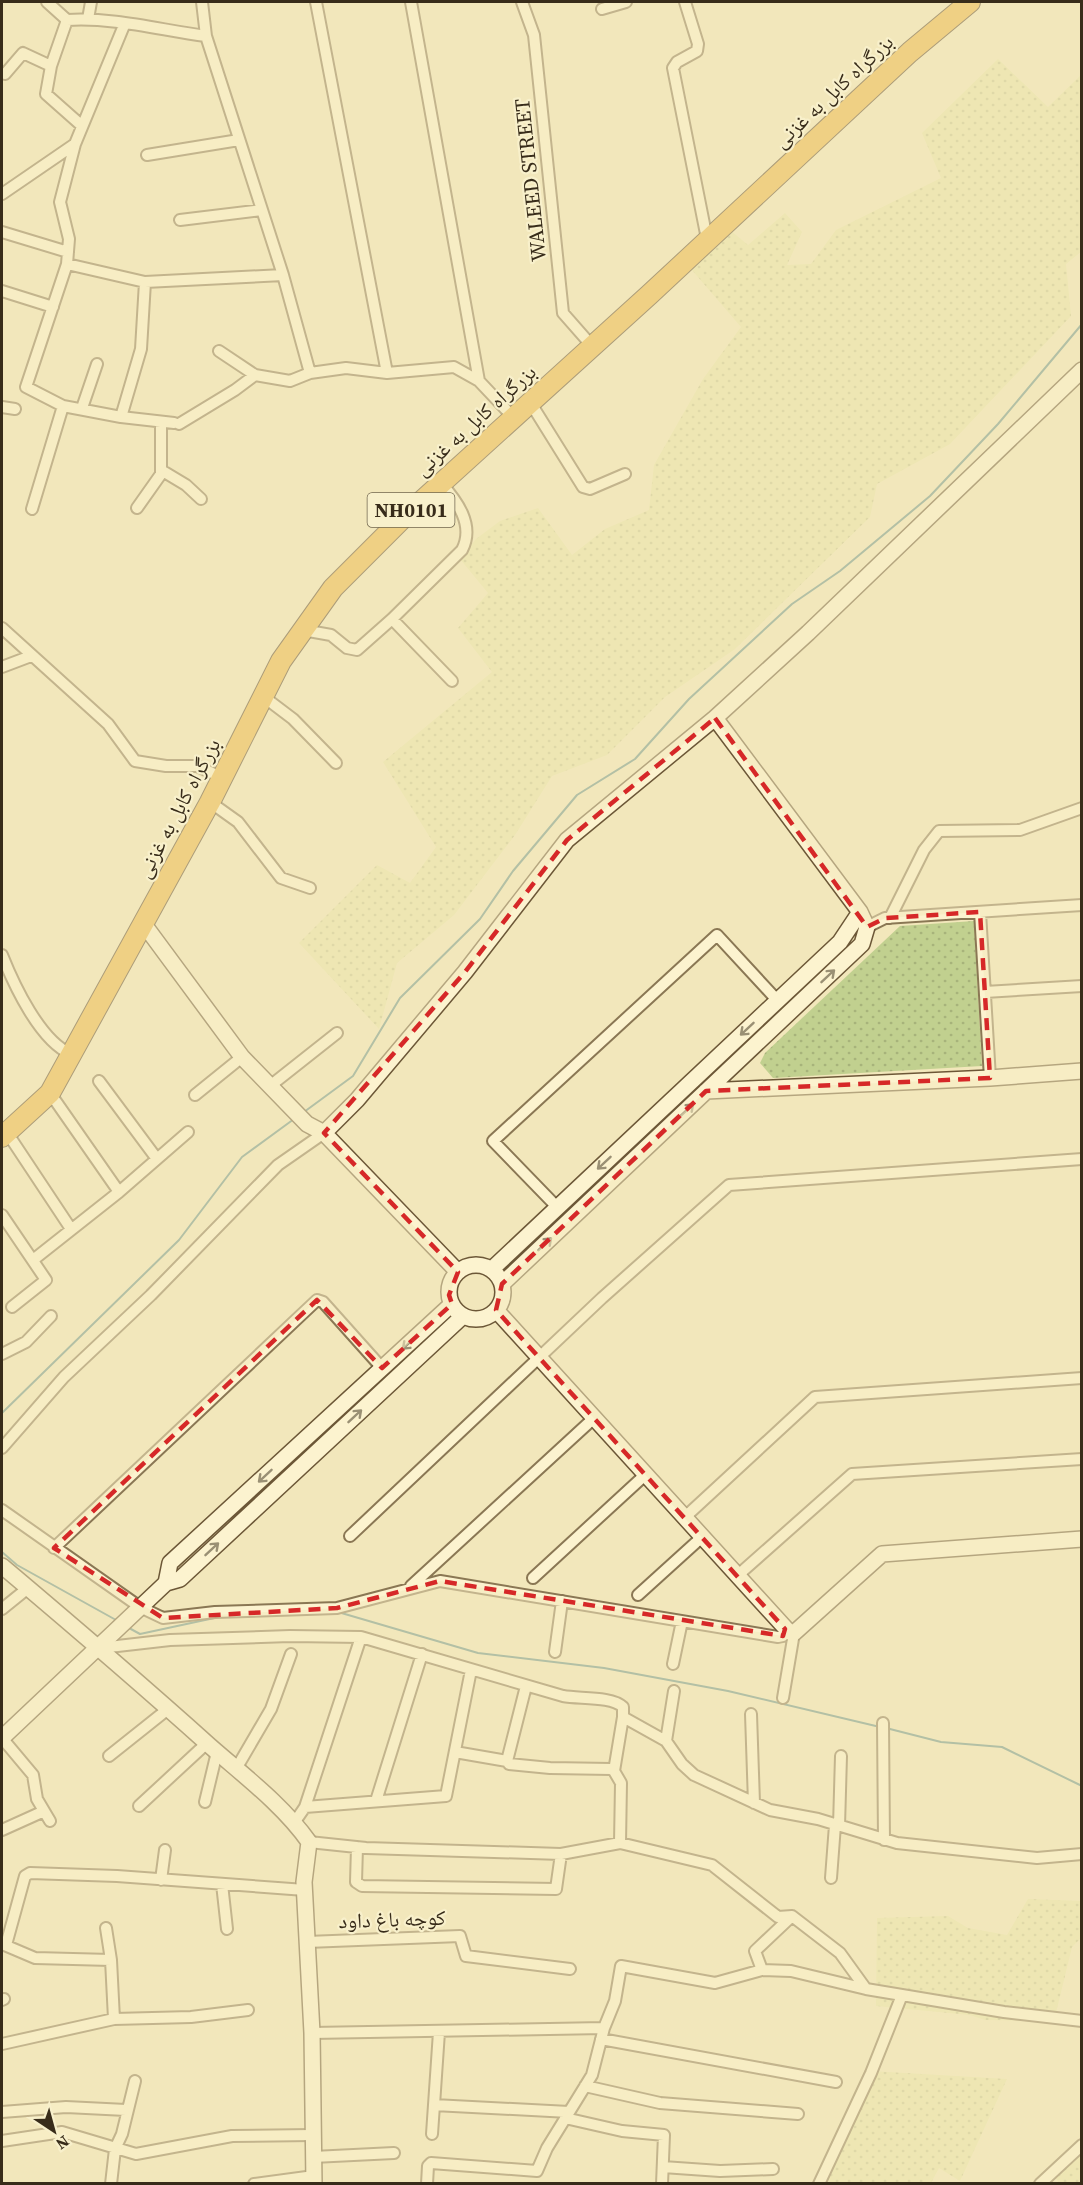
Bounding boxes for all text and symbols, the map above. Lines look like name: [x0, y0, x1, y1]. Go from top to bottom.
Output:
street label: بزرگراه کابل به غزنی: [767, 28, 899, 154]
street label: WALEED STREET: [507, 97, 553, 263]
street label: بزرگراه کابل به غزنی: [408, 358, 542, 482]
road number: NH0101: [368, 493, 454, 527]
street label: بزرگراه کابل به غزنی: [129, 733, 227, 883]
one-way arrow: [821, 969, 836, 983]
one-way arrow: [739, 1022, 754, 1036]
one-way arrow: [679, 1103, 694, 1117]
one-way arrow: [597, 1155, 612, 1169]
one-way arrow: [537, 1237, 552, 1251]
one-way arrow: [401, 1336, 416, 1350]
one-way arrow: [347, 1409, 362, 1424]
one-way arrow: [258, 1469, 273, 1483]
one-way arrow: [204, 1542, 219, 1556]
street label: کوچه باغ داود: [338, 1903, 446, 1935]
north arrow: [24, 2101, 84, 2161]
text: N: [51, 2131, 74, 2156]

